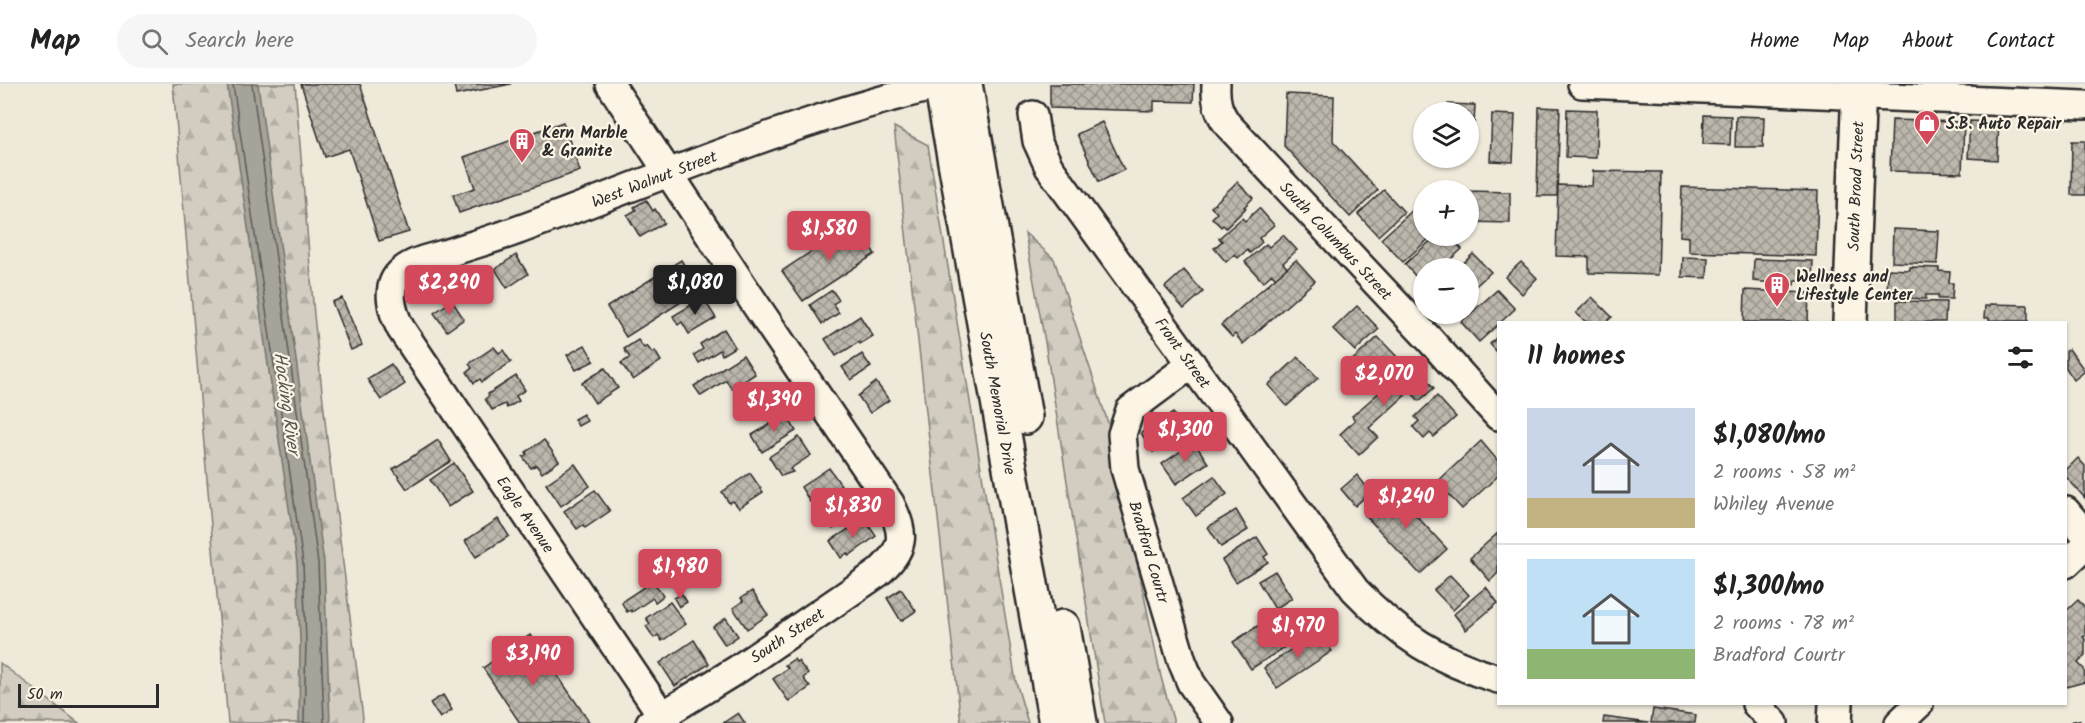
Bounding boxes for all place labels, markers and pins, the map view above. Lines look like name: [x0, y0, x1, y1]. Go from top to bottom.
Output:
shop icon: S.B. Auto Repair: [1912, 108, 1942, 146]
place label: S.B. Auto Repair: [1946, 112, 2062, 137]
place label: Kern Marble & Granite: [542, 121, 628, 164]
building icon: Kern Marble & Granite: [507, 126, 537, 164]
pin: $1,580: [780, 211, 878, 262]
pin: $2,290: [400, 265, 498, 316]
pin: $1,080: [646, 265, 744, 316]
place label: Wellness and Lifestyle Center: [1796, 265, 1913, 308]
building icon: Wellness and Lifestyle Center: [1762, 270, 1792, 308]
pin: $2,070: [1335, 356, 1433, 407]
pin: $1,390: [725, 382, 823, 433]
pin: $1,300: [1136, 412, 1234, 463]
pin: $1,240: [1357, 479, 1455, 530]
pin: $1,830: [804, 488, 902, 539]
pin: $1,980: [631, 549, 729, 600]
pin: $1,970: [1249, 608, 1347, 659]
pin: $3,190: [484, 636, 582, 687]

